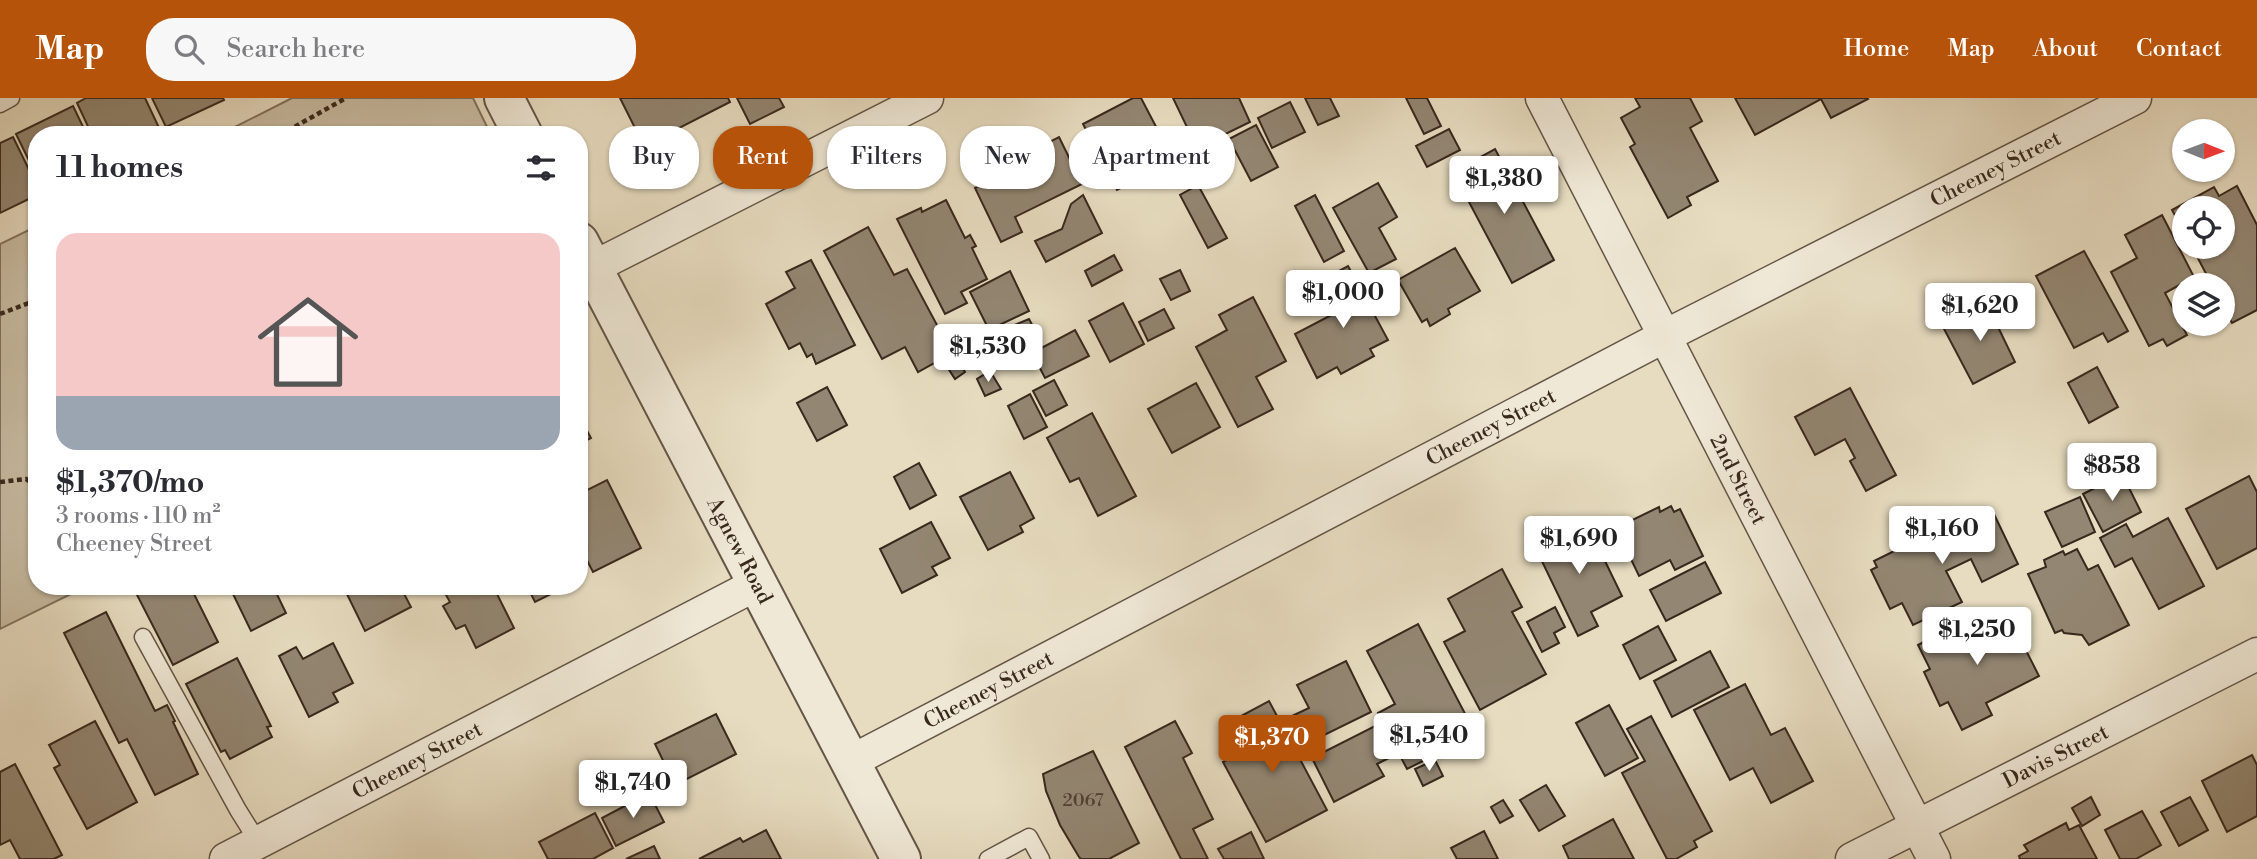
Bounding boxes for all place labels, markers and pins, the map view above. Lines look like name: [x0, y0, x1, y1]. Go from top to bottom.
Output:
pin: $1,380: [1447, 156, 1561, 216]
pin: $1,000: [1286, 271, 1400, 330]
pin: $1,620: [1923, 284, 2037, 343]
pin: $1,530: [931, 324, 1045, 384]
pin: $858: [2071, 444, 2153, 503]
pin: $1,160: [1885, 506, 1999, 566]
pin: $1,690: [1522, 517, 1636, 576]
pin: $1,250: [1920, 608, 2034, 667]
pin: $1,540: [1372, 714, 1486, 773]
pin: $1,370: [1215, 716, 1329, 775]
pin: $1,740: [576, 760, 690, 820]

